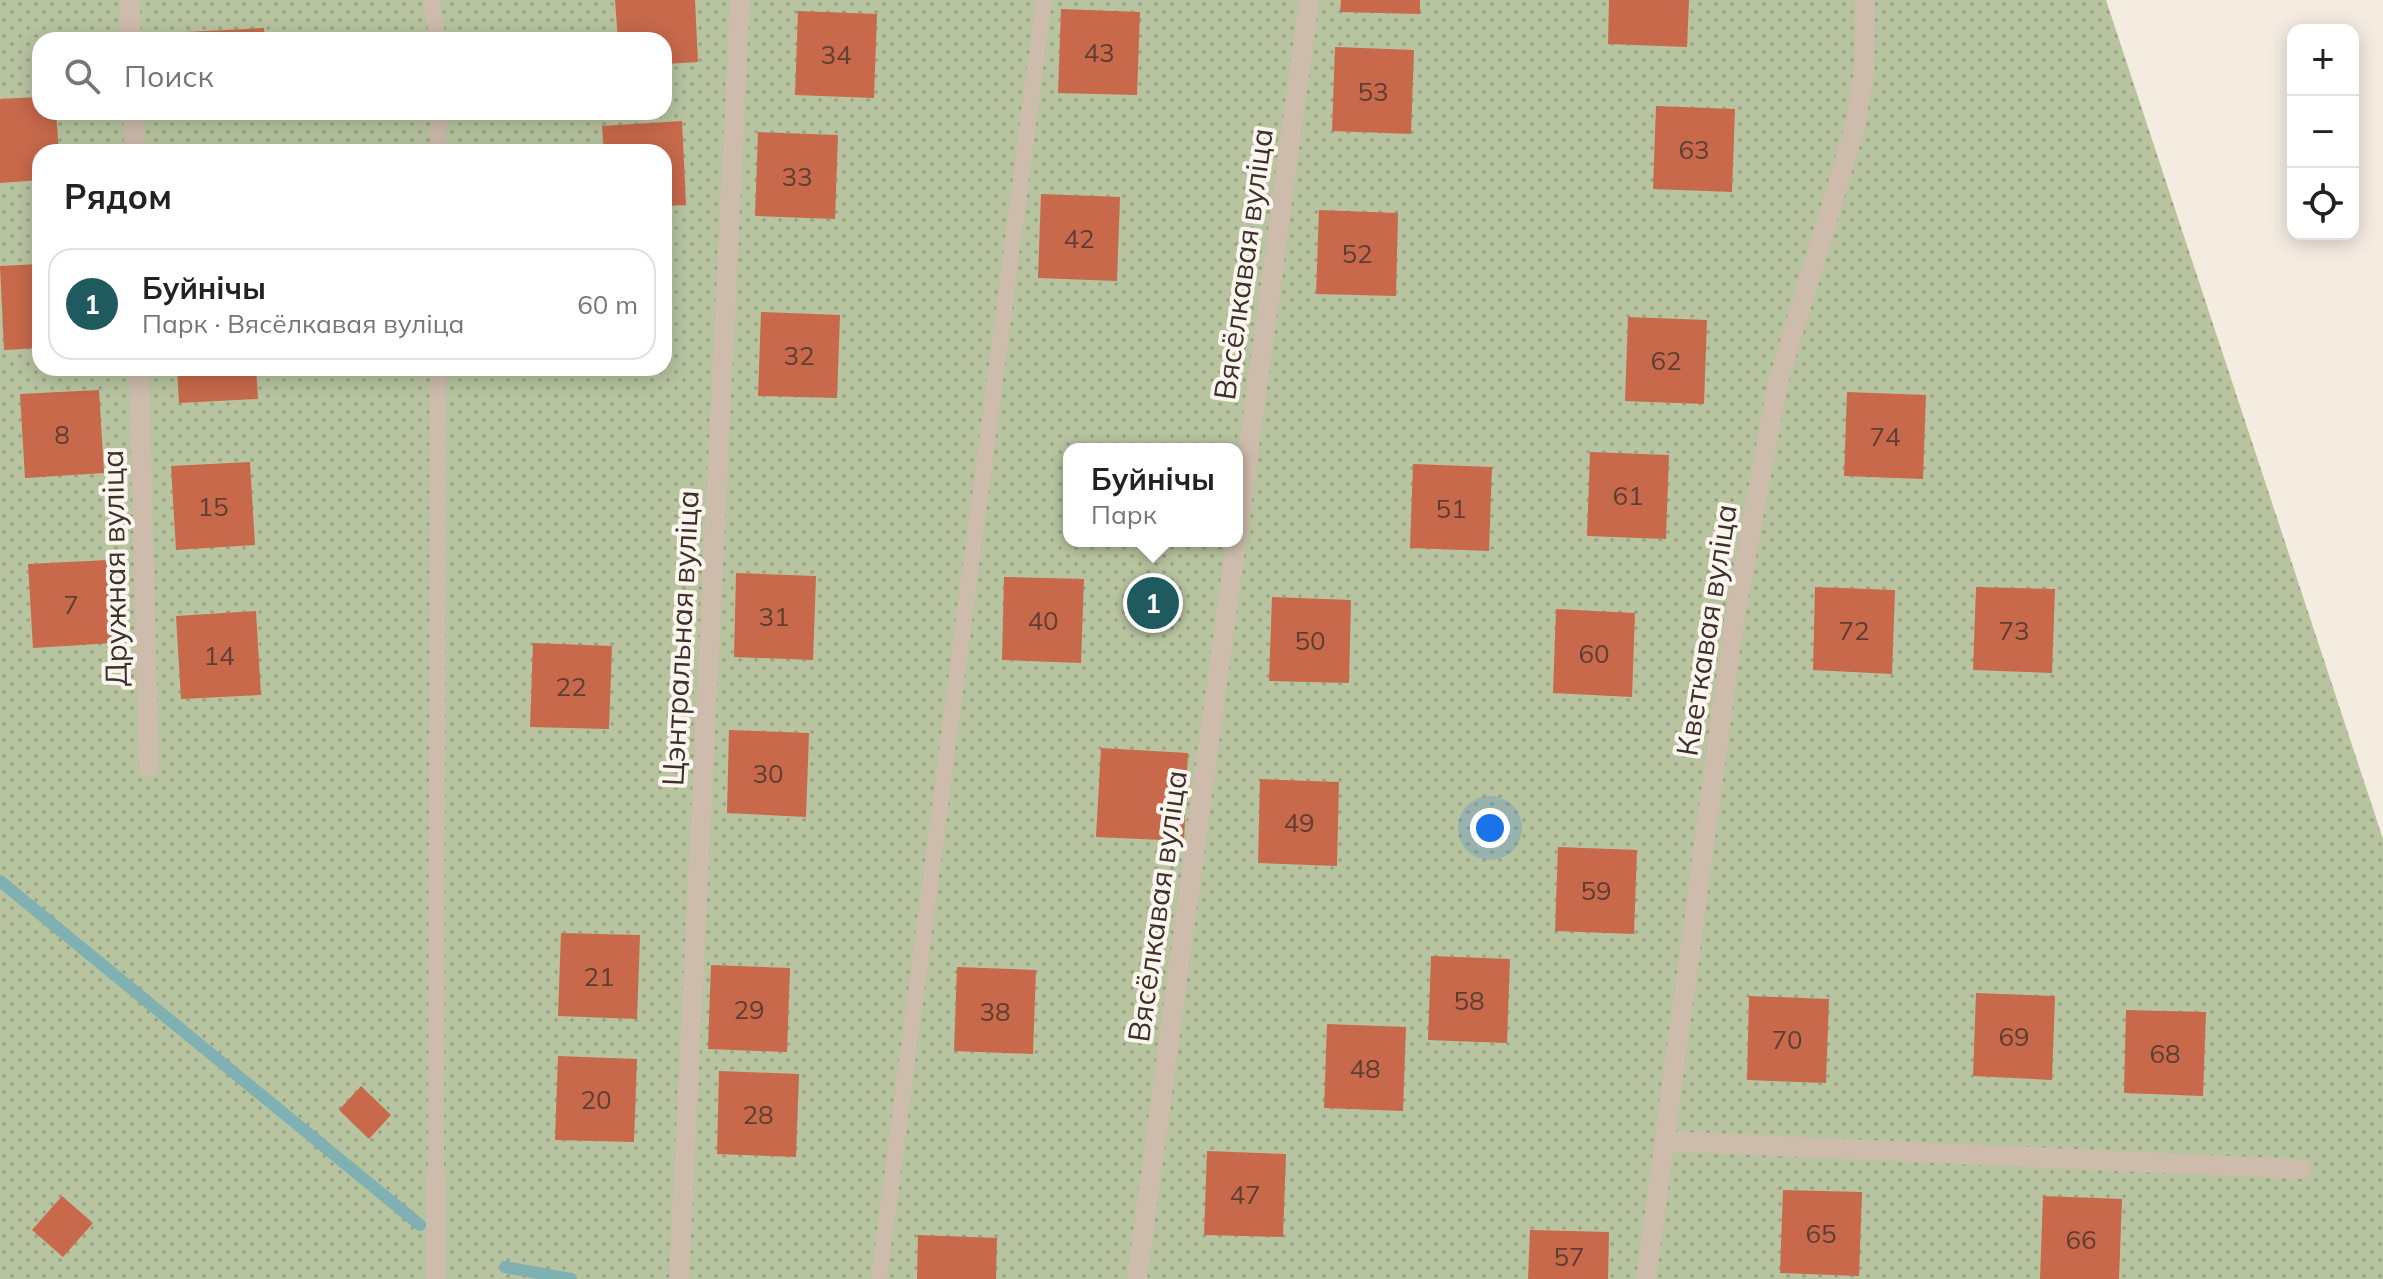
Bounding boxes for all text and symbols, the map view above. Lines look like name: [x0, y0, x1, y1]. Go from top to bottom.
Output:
map controls: [2287, 24, 2359, 240]
button: +: [2287, 24, 2359, 96]
search box: [32, 32, 672, 120]
house number: 43: [1083, 36, 1115, 69]
house number: 34: [820, 38, 852, 71]
icon: search: [60, 54, 104, 98]
text: Поиск: [124, 57, 214, 95]
house number: 53: [1357, 75, 1389, 108]
button: −: [2287, 96, 2359, 168]
street label: Вясёлкавая вуліца: [1205, 126, 1281, 402]
house number: 63: [1678, 133, 1710, 166]
house number: 33: [781, 160, 813, 193]
button: locate: [2287, 168, 2359, 240]
text: Рядом: [64, 175, 172, 218]
house number: 42: [1063, 222, 1095, 255]
house number: 52: [1341, 237, 1373, 270]
text: Буйнічы: [142, 269, 266, 307]
text: 1: [84, 288, 100, 321]
text: 60 m: [577, 288, 638, 321]
text: Парк · Вясёлкавая вуліца: [142, 307, 464, 340]
house number: 32: [783, 339, 815, 372]
house number: 62: [1650, 344, 1682, 377]
house number: 8: [54, 418, 70, 451]
house number: 74: [1869, 420, 1901, 453]
popup: [1063, 443, 1243, 547]
street label: Дружная вуліца: [93, 449, 135, 687]
text: Буйнічы: [1091, 460, 1215, 498]
house number: 61: [1612, 479, 1644, 512]
street label: Цэнтральная вуліца: [653, 489, 707, 787]
house number: 15: [197, 490, 229, 523]
house number: 51: [1435, 492, 1467, 525]
text: Парк: [1091, 498, 1157, 531]
street label: Кветкавая вуліца: [1667, 501, 1745, 759]
pin: 1: [1127, 573, 1179, 633]
house number: 7: [63, 588, 79, 621]
house number: 31: [758, 600, 790, 633]
house number: 40: [1027, 604, 1059, 637]
house number: 72: [1838, 614, 1870, 647]
house number: 73: [1998, 614, 2030, 647]
house number: 50: [1294, 624, 1326, 657]
house number: 60: [1578, 637, 1610, 670]
house number: 14: [203, 639, 235, 672]
house number: 22: [555, 670, 587, 703]
house number: 30: [752, 757, 784, 790]
street label: Вясёлкавая вуліца: [1119, 768, 1195, 1044]
house number: 49: [1283, 806, 1315, 839]
your location: [1470, 808, 1510, 848]
house number: 59: [1580, 874, 1612, 907]
house number: 21: [583, 960, 615, 993]
house number: 58: [1453, 984, 1485, 1017]
house number: 29: [733, 993, 765, 1026]
house number: 38: [979, 995, 1011, 1028]
house number: 69: [1998, 1020, 2030, 1053]
house number: 70: [1771, 1023, 1803, 1056]
house number: 68: [2149, 1037, 2181, 1070]
house number: 48: [1349, 1052, 1381, 1085]
house number: 20: [580, 1083, 612, 1116]
house number: 28: [742, 1098, 774, 1131]
house number: 47: [1229, 1178, 1261, 1211]
house number: 65: [1805, 1217, 1837, 1250]
house number: 66: [2065, 1223, 2097, 1256]
house number: 57: [1553, 1240, 1585, 1273]

